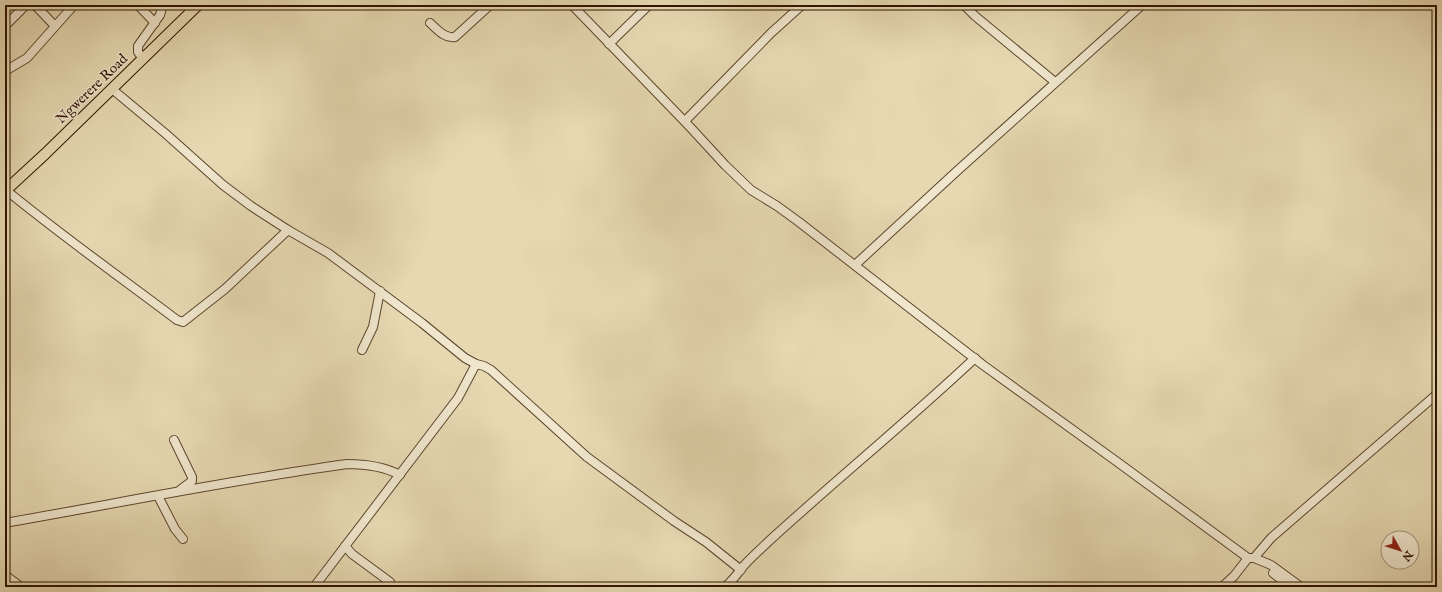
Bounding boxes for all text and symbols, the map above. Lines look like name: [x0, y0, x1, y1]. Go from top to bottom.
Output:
street label: Ngwerere Road: [52, 50, 132, 128]
north arrow: [1380, 530, 1420, 570]
text: N: [1398, 547, 1416, 564]

